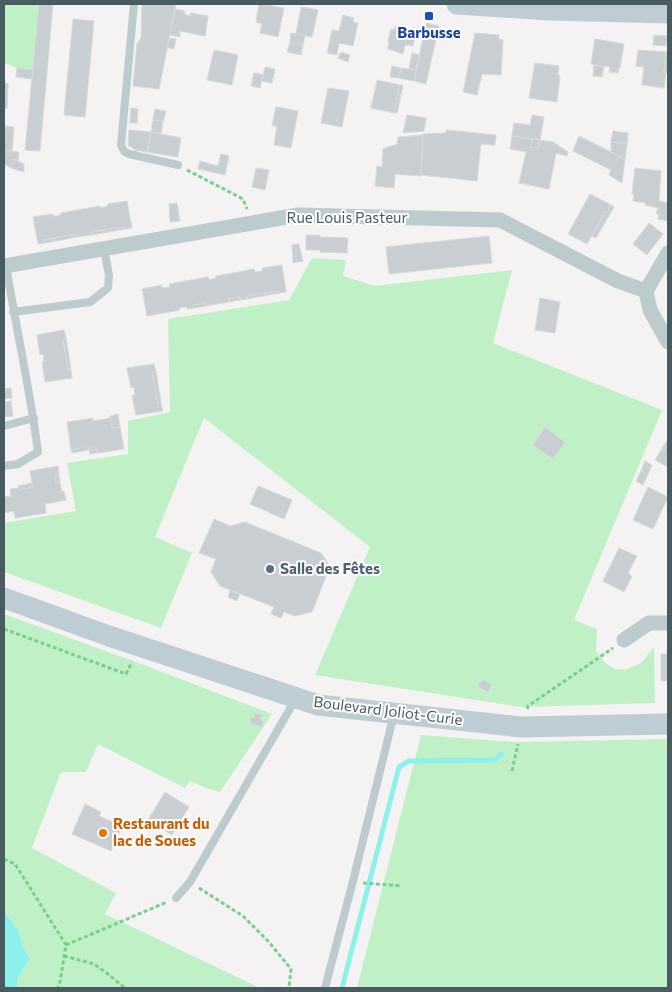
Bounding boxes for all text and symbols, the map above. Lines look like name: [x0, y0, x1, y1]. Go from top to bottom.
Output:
marker: Barbusse: [423, 10, 435, 22]
place label: Barbusse: [397, 23, 461, 41]
street label: Rue Louis Pasteur: [287, 208, 407, 226]
place label: Salle des Fêtes: [280, 559, 380, 577]
marker: Salle des Fêtes: [264, 563, 276, 575]
street label: Boulevard Joliot-Curie: [313, 692, 464, 728]
place label: Restaurant du lac de Soues: [113, 814, 210, 849]
marker: Restaurant du lac de Soues: [97, 827, 109, 839]

